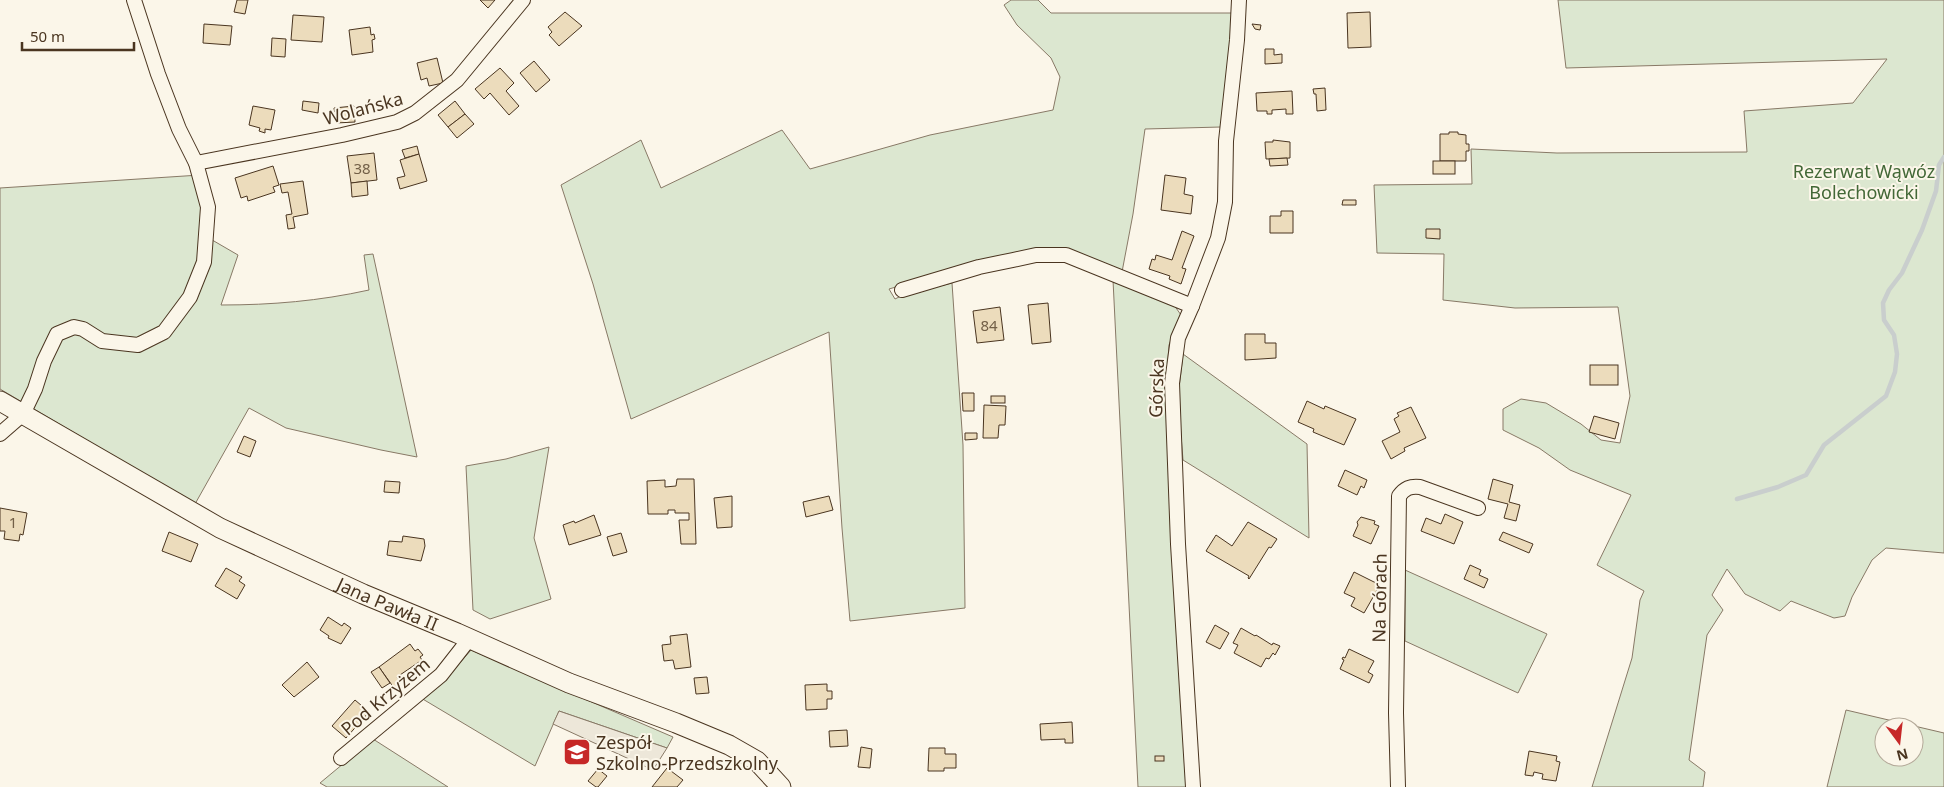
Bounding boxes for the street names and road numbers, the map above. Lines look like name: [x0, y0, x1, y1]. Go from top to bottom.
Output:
street label: Wolańska: [321, 86, 405, 130]
street label: Górska: [1143, 358, 1169, 418]
street label: Na Górach: [1366, 553, 1392, 643]
street label: Jana Pawła II: [331, 571, 442, 636]
street label: Pod Krzyżem: [335, 652, 435, 740]

